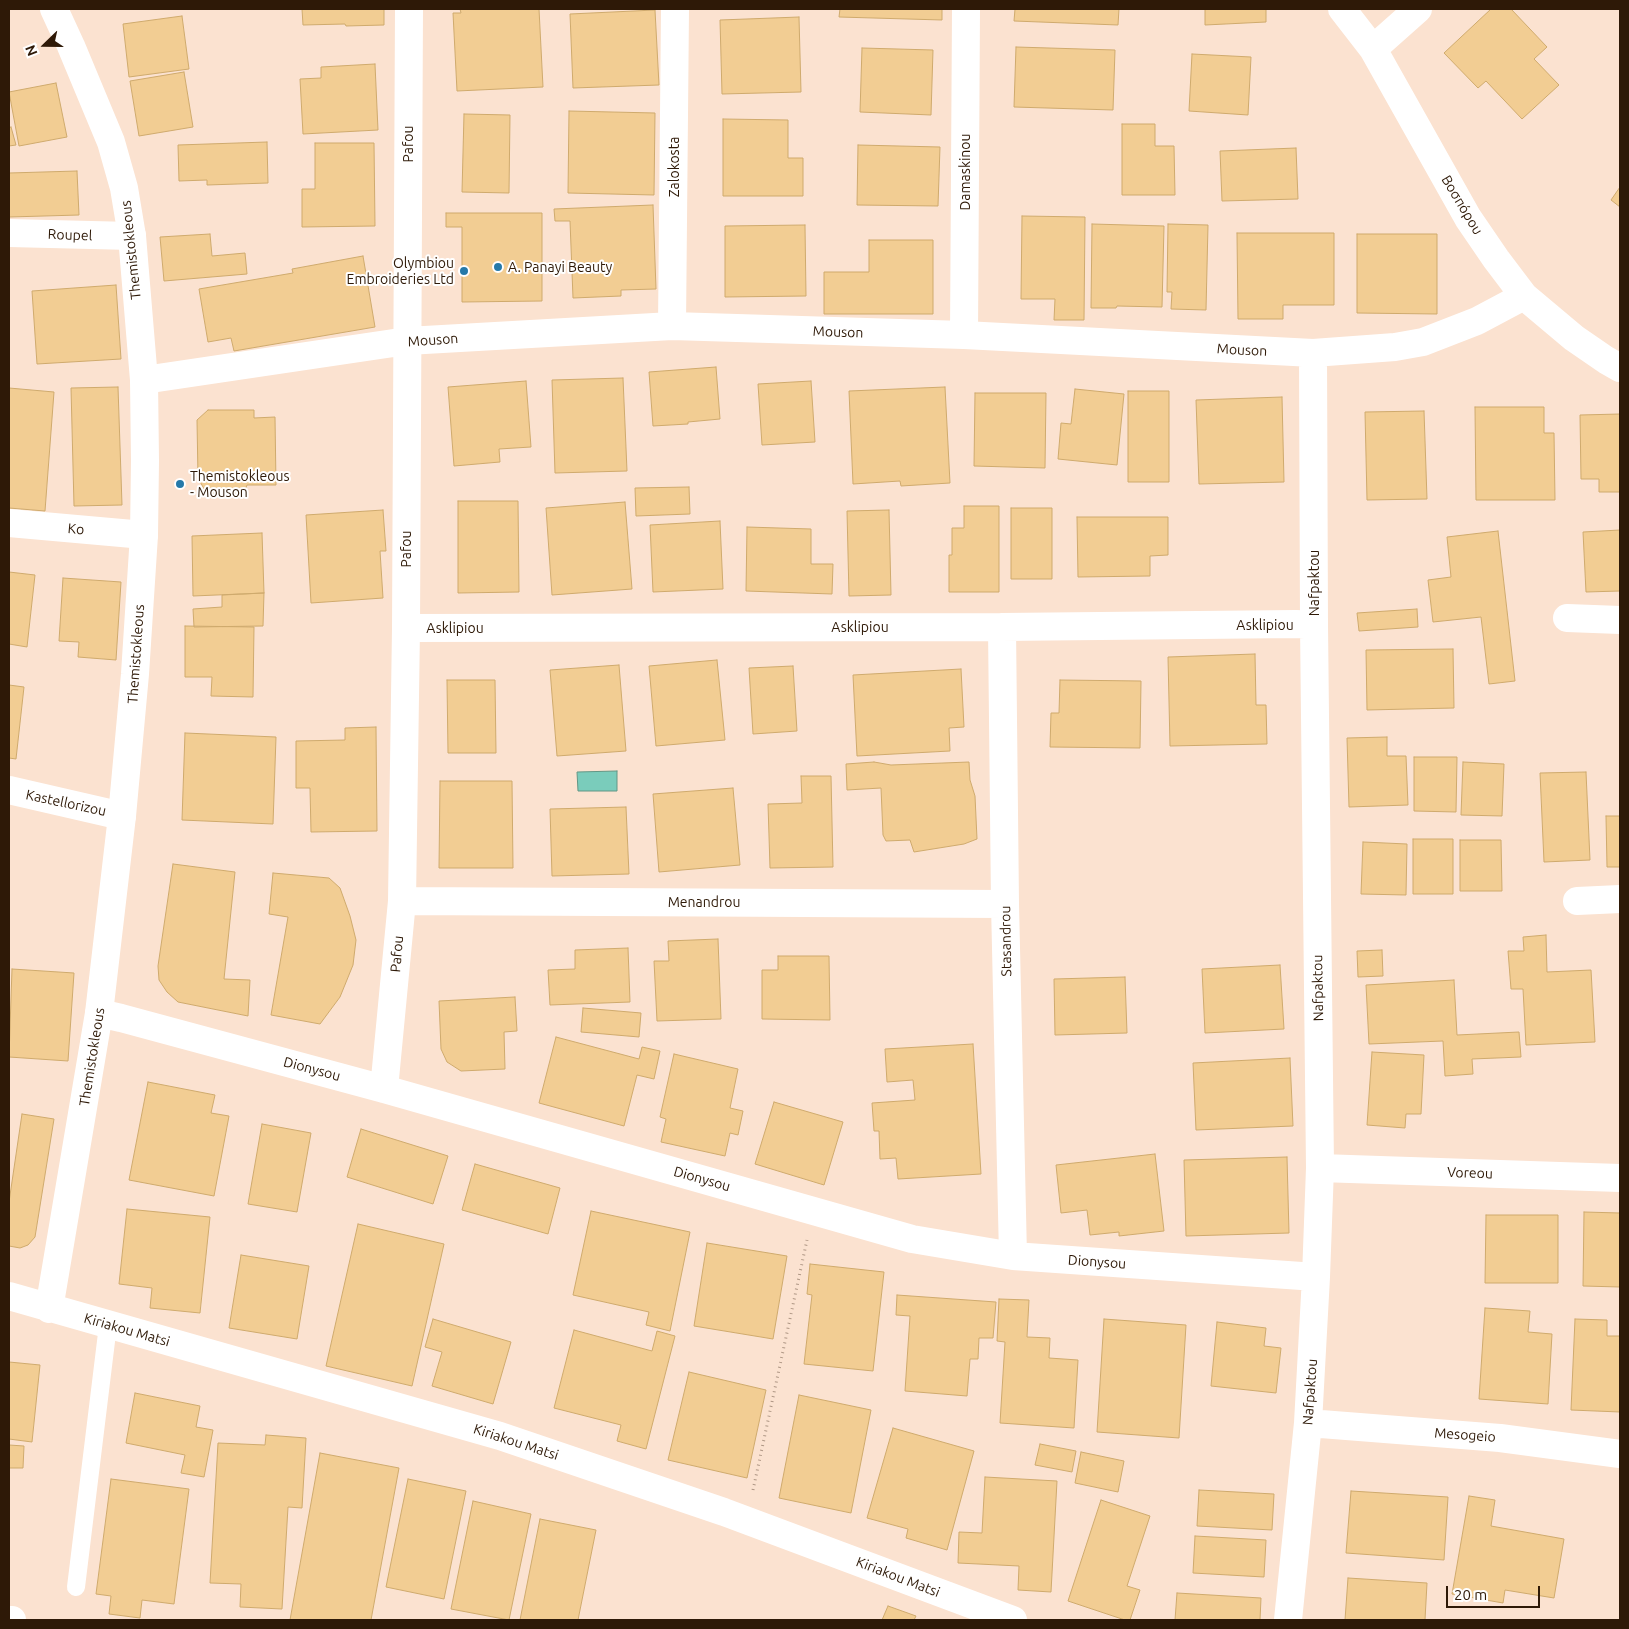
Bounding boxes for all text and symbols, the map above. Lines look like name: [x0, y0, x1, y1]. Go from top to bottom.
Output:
north arrow: [20, 20, 70, 70]
text: N: [22, 43, 40, 58]
street label: Pafou: [400, 126, 416, 162]
street label: Damaskinou: [957, 133, 973, 211]
street label: Zalokosta: [666, 137, 682, 197]
street label: Βοσπόρου: [1438, 172, 1486, 238]
street label: Themistokleous: [117, 200, 145, 300]
street label: Roupel: [47, 226, 93, 244]
place label: Olymbiou Embroideries Ltd: [347, 255, 454, 288]
place label: A. Panayi Beauty: [508, 259, 612, 275]
marker: A. Panayi Beauty: [492, 261, 504, 273]
marker: Olymbiou Embroideries Ltd: [458, 265, 470, 277]
street label: Mouson: [812, 323, 864, 341]
street label: Mouson: [407, 330, 459, 350]
street label: Mouson: [1216, 340, 1268, 360]
place label: Themistokleous - Mouson: [190, 468, 289, 501]
marker: Themistokleous - Mouson: [174, 478, 186, 490]
street label: Ko: [67, 520, 85, 538]
street label: Pafou: [398, 531, 414, 567]
street label: Nafpaktou: [1306, 550, 1322, 616]
street label: Themistokleous: [124, 604, 148, 704]
street label: Asklipiou: [1236, 617, 1294, 633]
street label: Asklipiou: [831, 619, 889, 635]
street label: Asklipiou: [426, 620, 484, 636]
street label: Kastellorizou: [24, 786, 108, 820]
street label: Menandrou: [668, 894, 740, 910]
street label: Stasandrou: [997, 905, 1015, 977]
street label: Pafou: [387, 935, 407, 973]
street label: Nafpaktou: [1309, 955, 1327, 1021]
street label: Themistokleous: [76, 1007, 108, 1107]
street label: Dionysou: [282, 1053, 342, 1085]
street label: Dionysou: [672, 1163, 732, 1195]
street label: Voreou: [1447, 1164, 1493, 1182]
street label: Dionysou: [1067, 1252, 1127, 1272]
street label: Kiriakou Matsi: [82, 1310, 172, 1350]
street label: Nafpaktou: [1299, 1358, 1321, 1426]
street label: Kiriakou Matsi: [471, 1420, 561, 1464]
street label: Mesogeio: [1434, 1424, 1496, 1446]
street label: Kiriakou Matsi: [854, 1553, 942, 1601]
scale bar: [1449, 1576, 1543, 1608]
text: 20 m: [1454, 1586, 1487, 1603]

